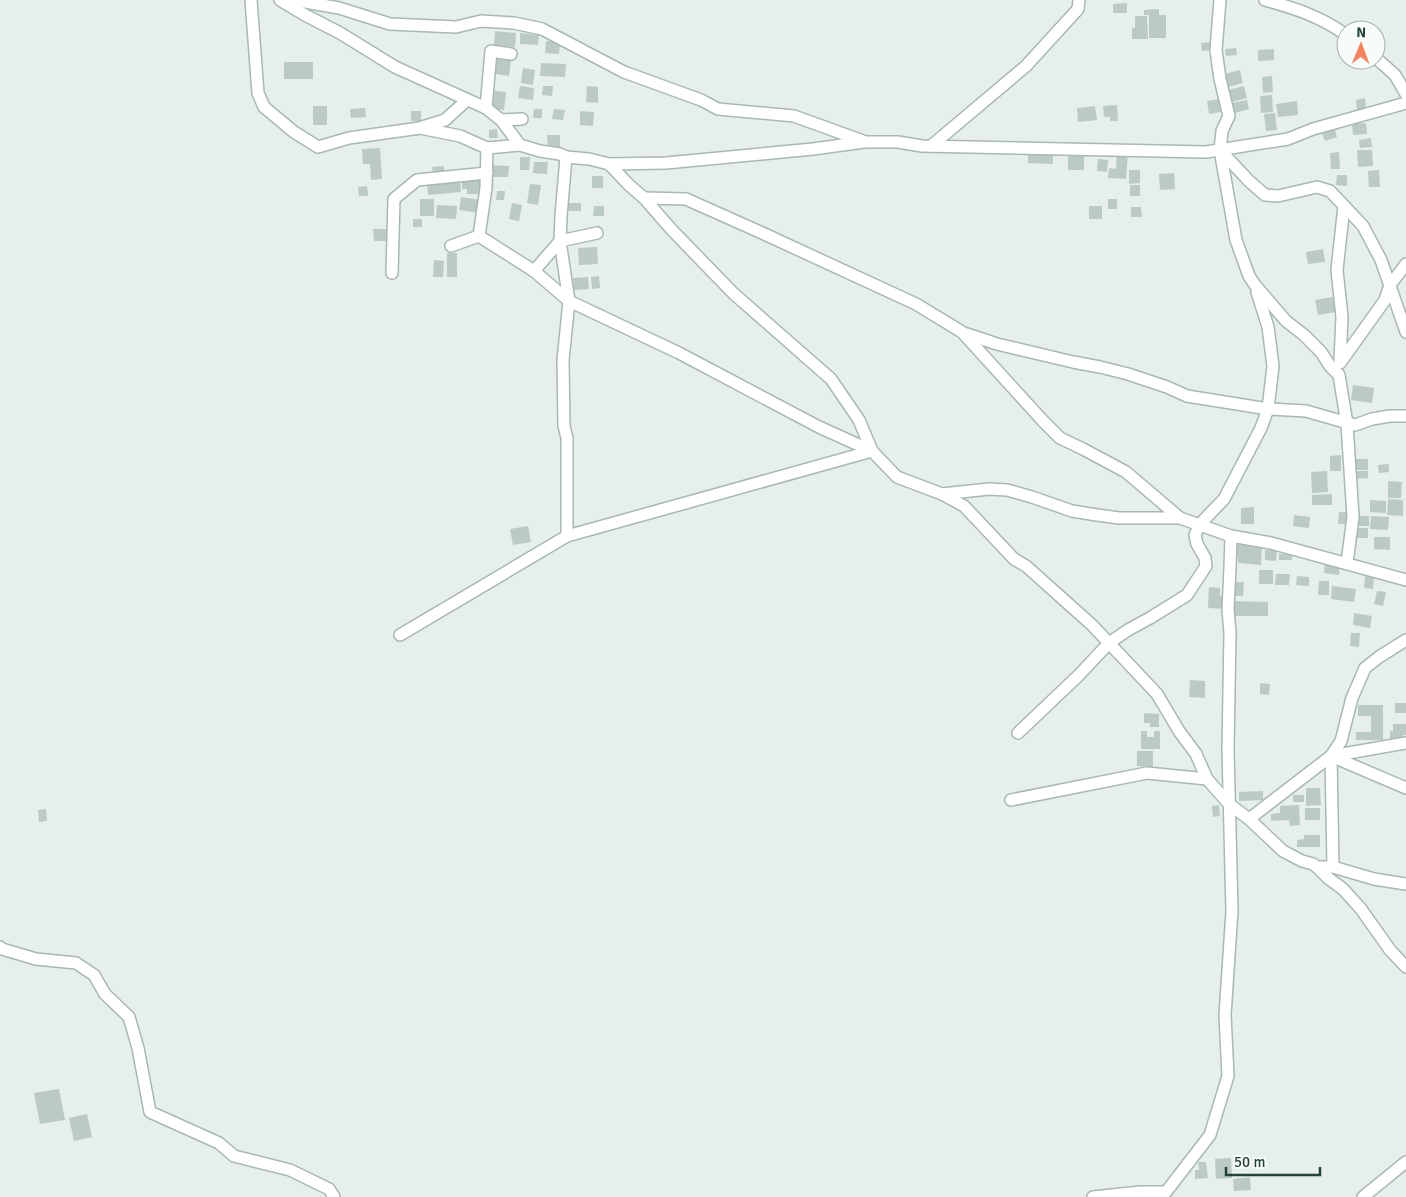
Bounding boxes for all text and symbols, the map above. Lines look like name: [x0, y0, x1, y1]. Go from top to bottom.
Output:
north arrow: [1336, 20, 1386, 70]
text: N: [1356, 24, 1366, 41]
scale bar: [1226, 1144, 1320, 1176]
text: 50 m: [1234, 1153, 1265, 1171]

